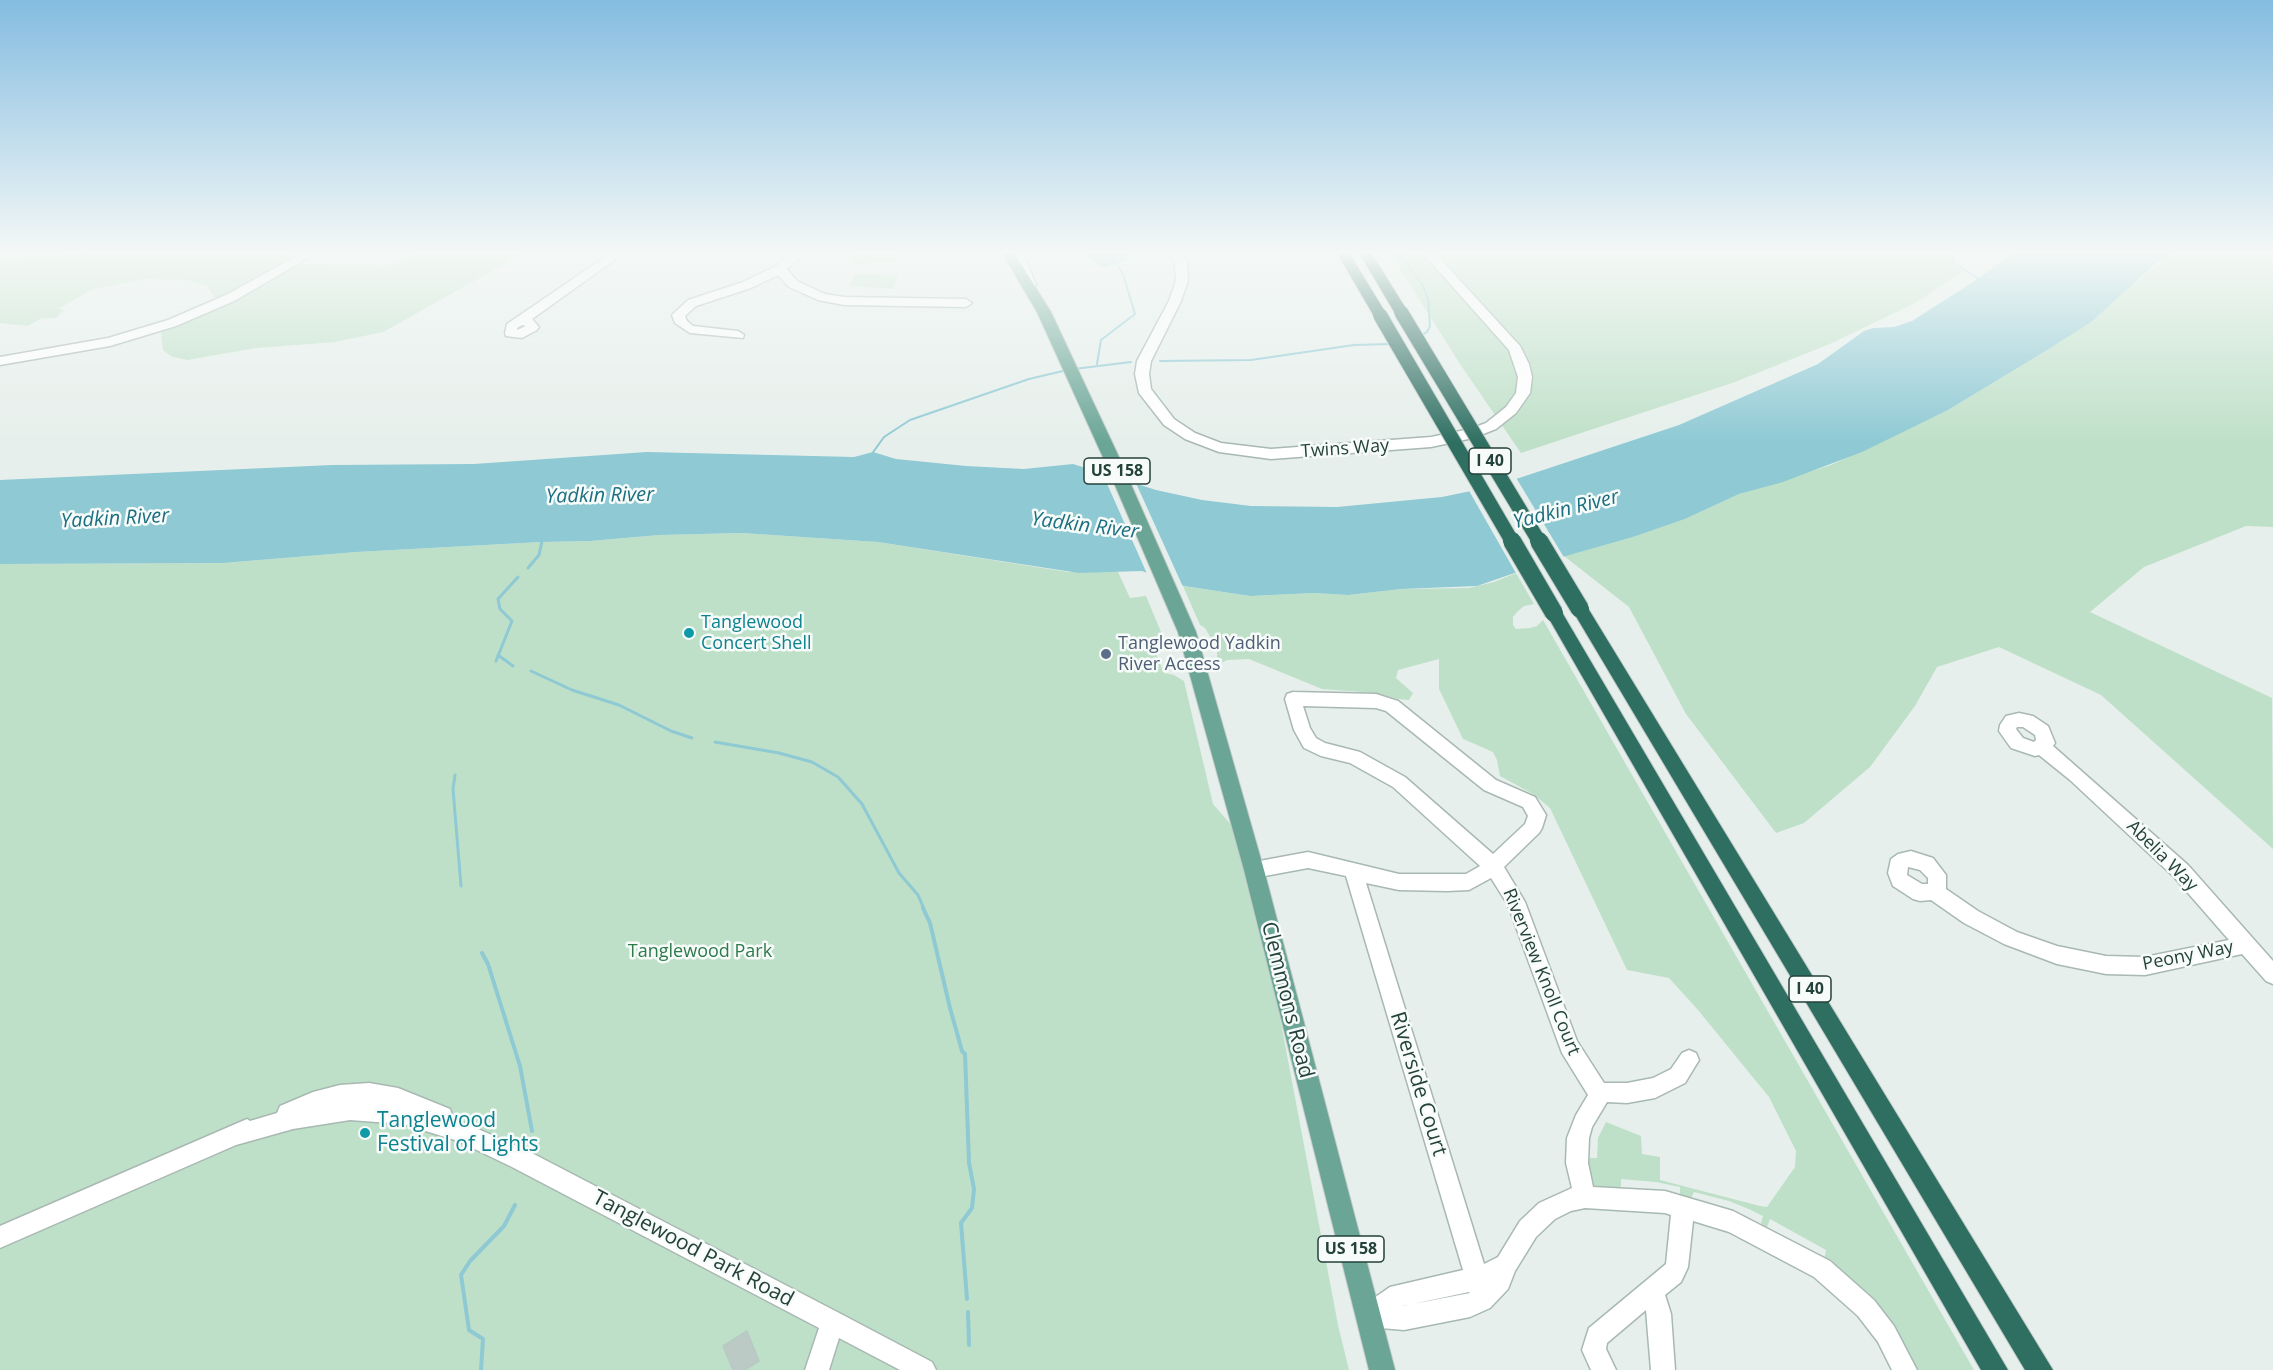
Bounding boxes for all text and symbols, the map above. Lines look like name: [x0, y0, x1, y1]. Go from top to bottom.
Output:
street label: Twins Way: [1300, 435, 1390, 463]
road number: I 40: [1469, 448, 1511, 474]
road number: US 158: [1084, 458, 1150, 484]
water label: Yadkin River: [546, 483, 654, 509]
water label: Yadkin River: [1511, 485, 1621, 535]
water label: Yadkin River: [60, 504, 170, 534]
water label: Yadkin River: [1030, 508, 1140, 544]
place label: Tanglewood Concert Shell: [701, 612, 811, 654]
marker: Tanglewood Concert Shell: [682, 626, 696, 640]
place label: Tanglewood Yadkin River Access: [1118, 633, 1281, 676]
marker: Tanglewood Yadkin River Access: [1099, 647, 1113, 661]
street label: Abelia Way: [2122, 816, 2202, 896]
street label: Riverview Knoll Court: [1498, 885, 1584, 1059]
street label: Clemmons Road: [1255, 919, 1319, 1081]
street label: Peony Way: [2141, 937, 2235, 975]
park label: Tanglewood Park: [628, 941, 772, 963]
road number: I 40: [1789, 976, 1831, 1002]
street label: Riverside Court: [1384, 1009, 1452, 1159]
place label: Tanglewood Festival of Lights: [377, 1108, 539, 1158]
marker: Tanglewood Festival of Lights: [358, 1126, 372, 1140]
street label: Tanglewood Park Road: [588, 1185, 798, 1313]
road number: US 158: [1318, 1236, 1384, 1262]

